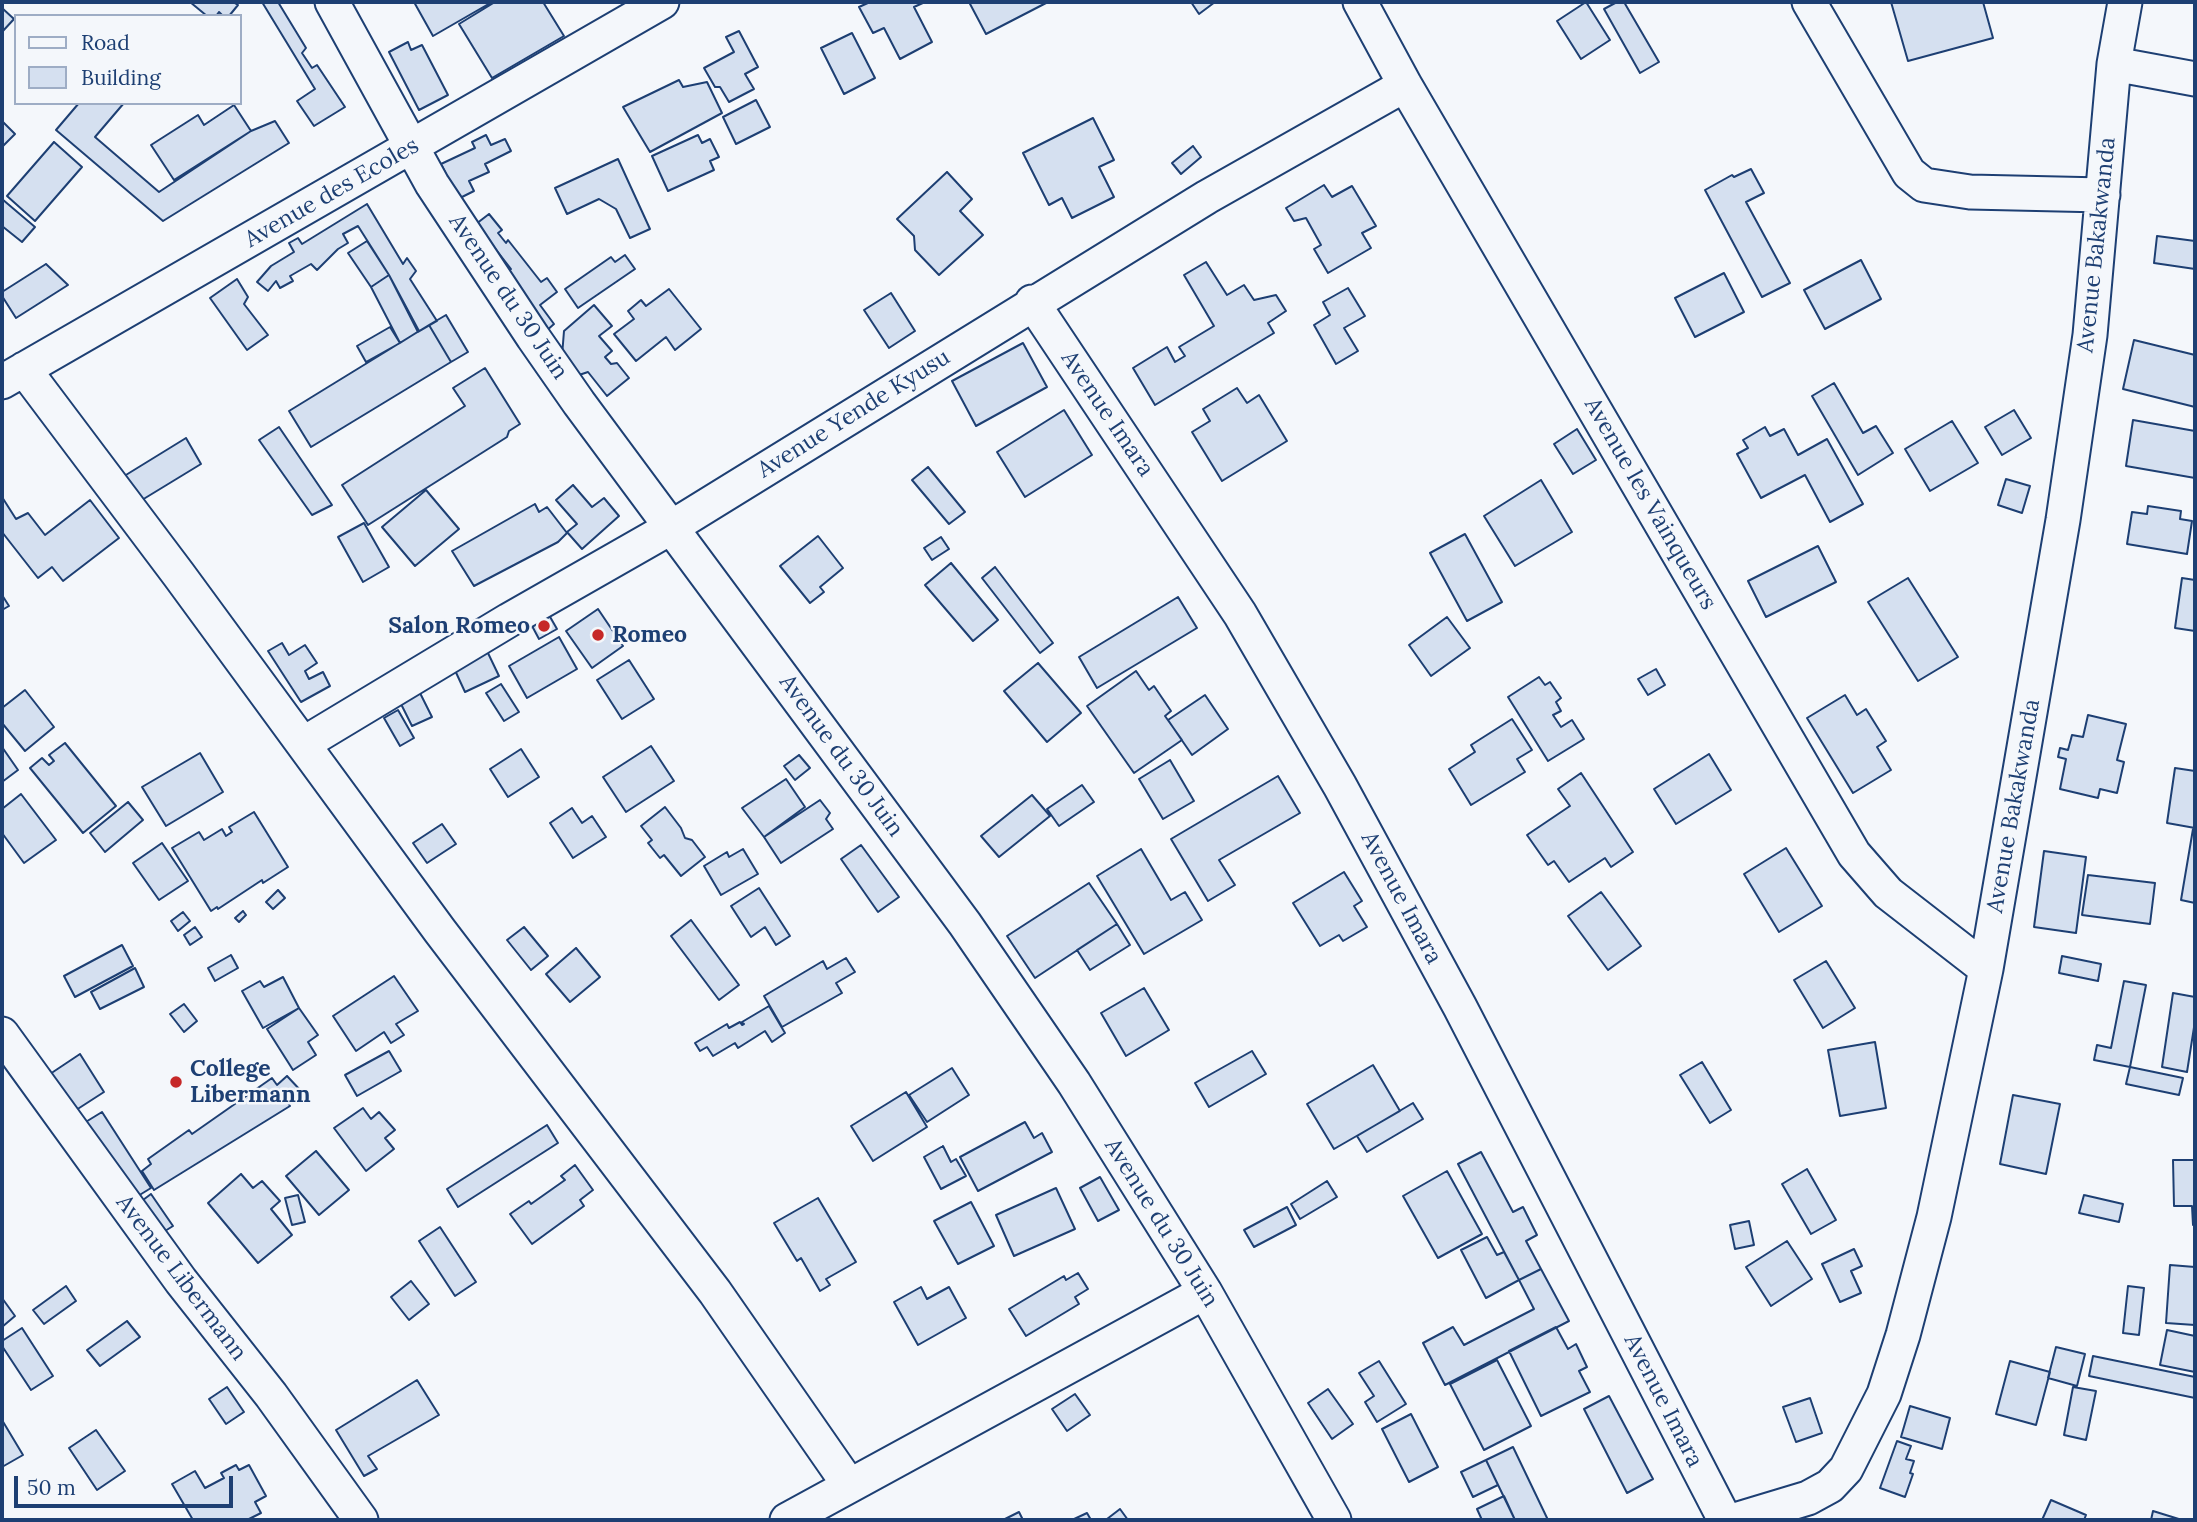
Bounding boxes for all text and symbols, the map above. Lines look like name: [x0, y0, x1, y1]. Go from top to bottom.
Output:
legend: [14, 14, 242, 105]
text: Road: [81, 29, 130, 56]
text: Building: [81, 64, 161, 91]
street label: Avenue des Ecoles: [240, 132, 424, 254]
street label: Avenue Bakakwanda: [2072, 136, 2122, 354]
street label: Avenue du 30 Juin: [442, 209, 574, 385]
street label: Avenue Yende Kyusu: [753, 344, 955, 484]
street label: Avenue Imara: [1055, 346, 1159, 482]
street label: Avenue les Vainqueurs: [1578, 393, 1722, 615]
place label: Salon Romeo: [388, 612, 530, 640]
marker: Salon Romeo: [536, 618, 552, 634]
place label: Romeo: [612, 621, 687, 649]
marker: Romeo: [590, 627, 606, 643]
street label: Avenue du 30 Juin: [773, 670, 909, 842]
street label: Avenue Bakakwanda: [1982, 697, 2046, 915]
street label: Avenue Imara: [1355, 827, 1447, 969]
place label: College Libermann: [190, 1055, 311, 1109]
marker: College Libermann: [168, 1074, 184, 1090]
street label: Avenue du 30 Juin: [1098, 1134, 1224, 1312]
street label: Avenue Libermann: [110, 1190, 252, 1366]
street label: Avenue Imara: [1618, 1330, 1708, 1472]
scale bar: [18, 1462, 236, 1506]
text: 50 m: [27, 1474, 76, 1501]

